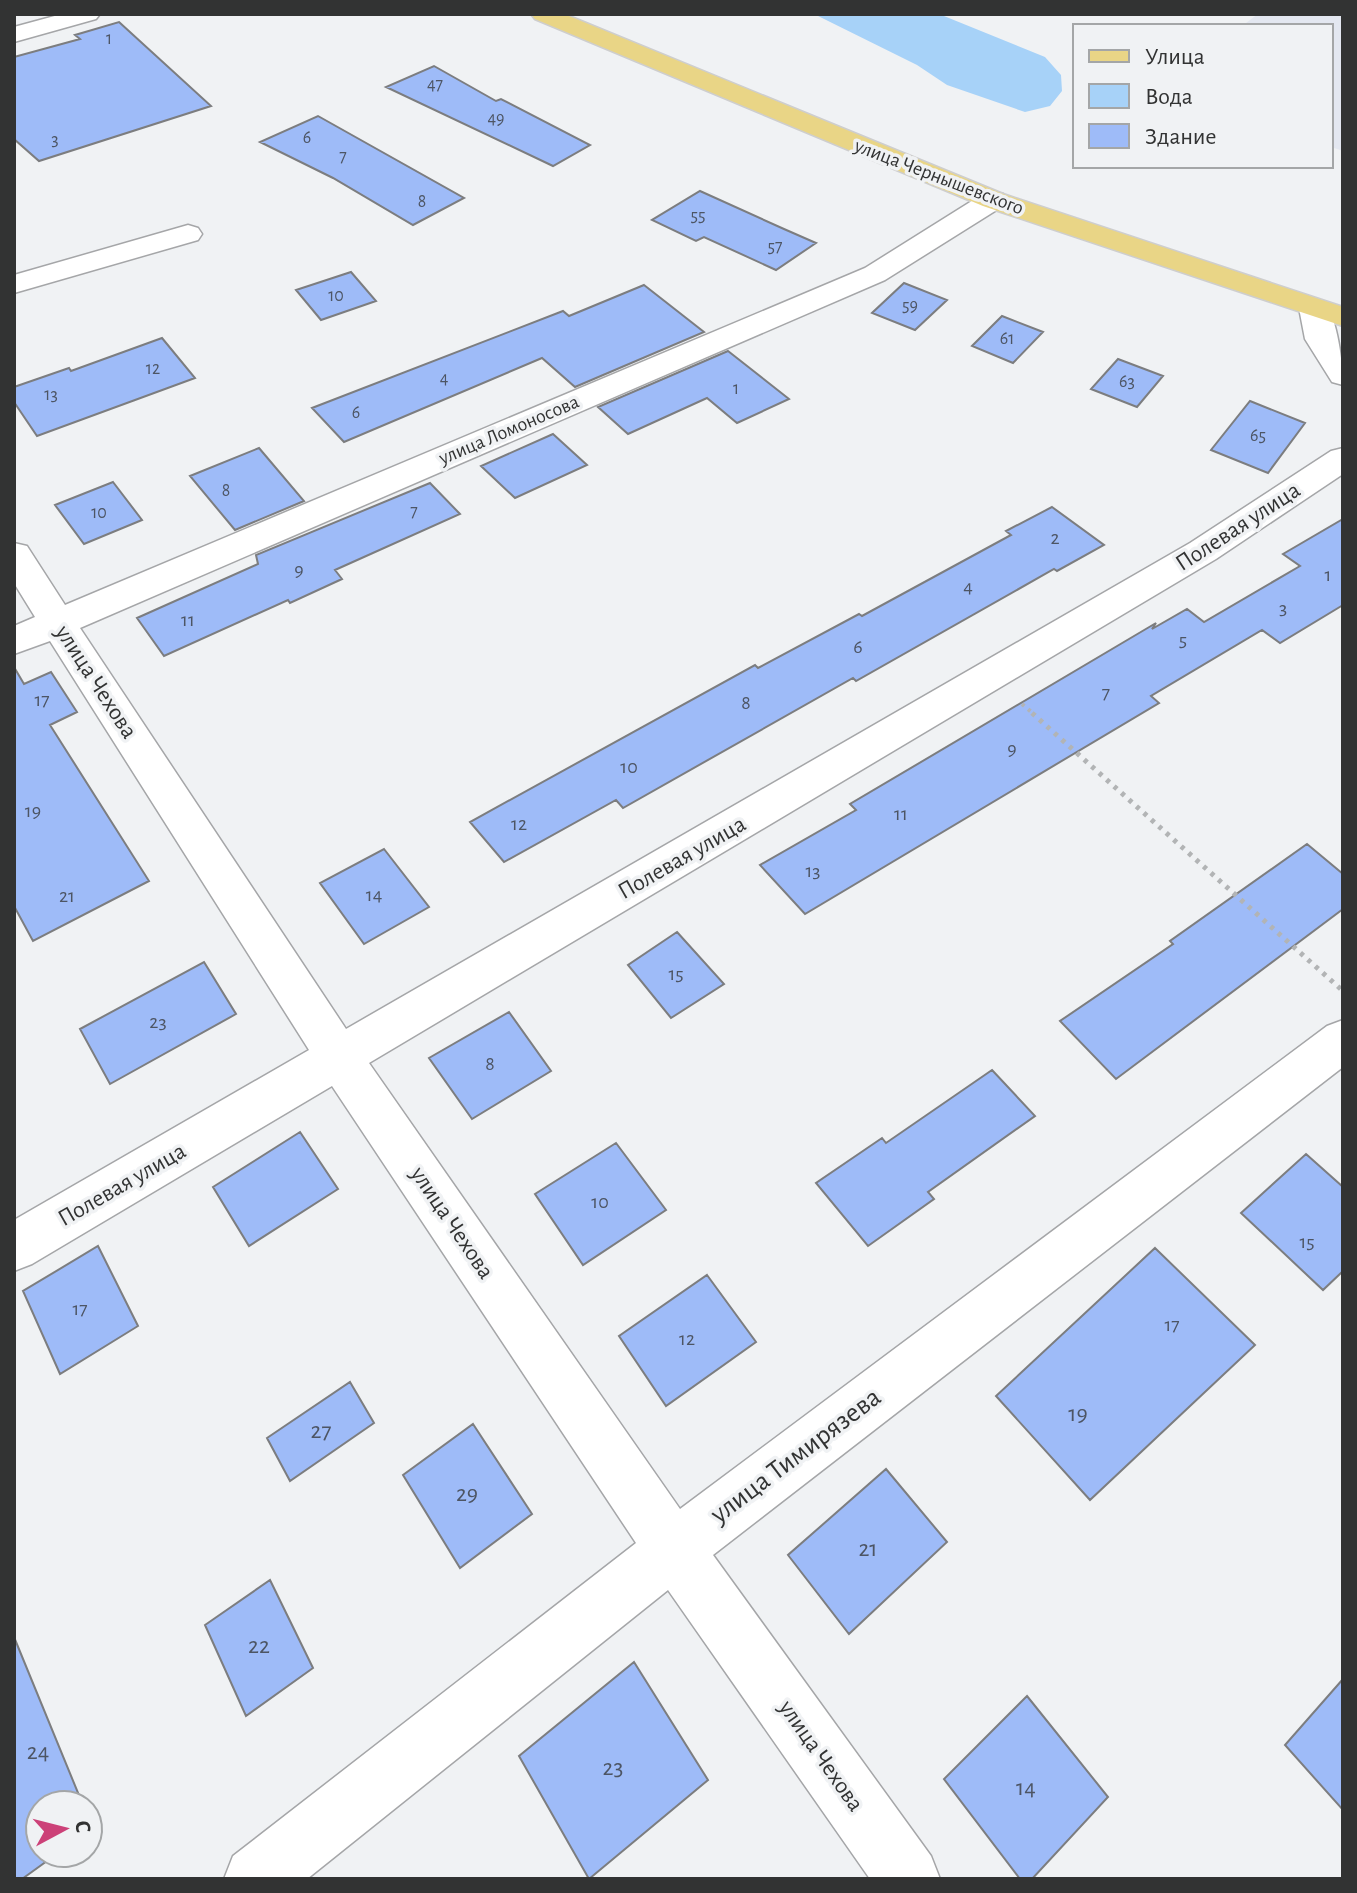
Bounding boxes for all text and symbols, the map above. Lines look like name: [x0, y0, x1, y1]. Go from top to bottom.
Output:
legend: [1073, 24, 1333, 168]
house number: 1: [106, 30, 112, 48]
text: Улица: [1145, 45, 1205, 69]
house number: 47: [427, 76, 443, 94]
text: Вода: [1145, 85, 1193, 109]
house number: 49: [487, 110, 505, 128]
text: Здание: [1145, 125, 1216, 149]
house number: 6: [303, 129, 311, 147]
house number: 3: [51, 131, 59, 149]
street label: улица Чернышевского: [851, 135, 1026, 218]
house number: 7: [339, 148, 347, 166]
house number: 8: [418, 193, 426, 211]
house number: 55: [690, 207, 706, 225]
house number: 57: [767, 238, 783, 256]
house number: 10: [328, 287, 344, 305]
house number: 59: [902, 297, 918, 315]
house number: 61: [1000, 330, 1014, 348]
house number: 12: [146, 360, 160, 378]
house number: 4: [440, 370, 449, 388]
house number: 63: [1119, 373, 1135, 391]
house number: 1: [733, 380, 739, 398]
house number: 13: [44, 386, 58, 404]
street label: улица Ломоносова: [435, 391, 582, 469]
house number: 6: [352, 404, 360, 422]
house number: 65: [1250, 427, 1266, 445]
street label: Полевая улица: [1171, 478, 1305, 576]
house number: 8: [222, 482, 230, 500]
house number: 7: [410, 503, 418, 521]
house number: 10: [91, 504, 107, 522]
house number: 2: [1050, 528, 1060, 548]
house number: 9: [294, 560, 304, 580]
house number: 1: [1325, 565, 1331, 585]
house number: 4: [963, 577, 973, 597]
house number: 3: [1279, 598, 1287, 618]
house number: 11: [181, 610, 195, 630]
street label: улица Чехова: [50, 620, 141, 743]
house number: 5: [1179, 630, 1187, 650]
house number: 6: [853, 637, 863, 657]
house number: 7: [1102, 683, 1110, 703]
house number: 17: [34, 690, 50, 710]
house number: 8: [741, 693, 751, 713]
house number: 9: [1007, 739, 1017, 759]
house number: 10: [620, 757, 638, 777]
house number: 19: [25, 801, 41, 821]
house number: 11: [894, 804, 908, 824]
street label: Полевая улица: [614, 812, 750, 904]
house number: 12: [511, 814, 527, 834]
house number: 13: [805, 861, 821, 881]
house number: 14: [366, 885, 382, 905]
house number: 21: [59, 886, 75, 906]
house number: 15: [668, 964, 684, 984]
house number: 23: [149, 1012, 167, 1032]
house number: 8: [485, 1054, 495, 1074]
street label: Полевая улица: [54, 1139, 190, 1231]
street label: улица Чехова: [405, 1162, 498, 1283]
house number: 10: [591, 1192, 609, 1212]
house number: 15: [1299, 1232, 1315, 1252]
house number: 17: [72, 1299, 88, 1319]
house number: 17: [1164, 1315, 1180, 1335]
house number: 12: [679, 1329, 695, 1349]
street label: улица Тимирязева: [705, 1383, 887, 1530]
house number: 19: [1068, 1402, 1088, 1426]
house number: 27: [311, 1419, 331, 1443]
house number: 29: [456, 1482, 478, 1506]
house number: 21: [858, 1537, 878, 1561]
house number: 22: [248, 1634, 270, 1658]
street label: улица Чехова: [773, 1695, 868, 1816]
house number: 24: [27, 1740, 49, 1764]
house number: 23: [603, 1756, 623, 1780]
house number: 14: [1016, 1776, 1036, 1800]
north arrow: [24, 1789, 104, 1869]
text: С: [71, 1819, 95, 1834]

